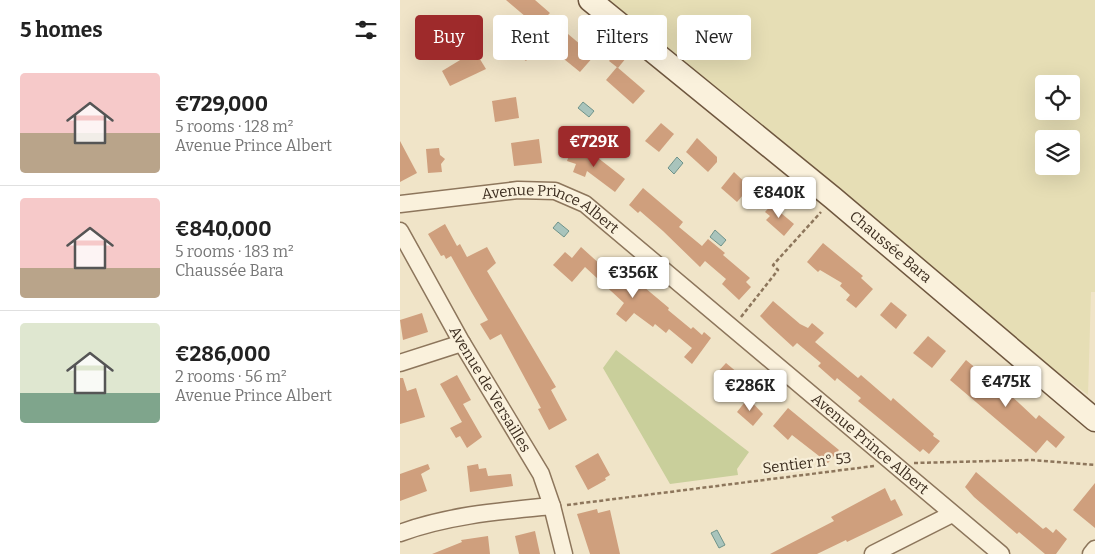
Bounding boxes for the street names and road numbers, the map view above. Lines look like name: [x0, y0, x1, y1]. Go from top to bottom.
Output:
street label: Avenue Prince Albert: [481, 181, 623, 238]
street label: Chaussée Bara: [846, 207, 935, 287]
street label: Avenue de Versailles: [445, 323, 535, 455]
street label: Avenue Prince Albert: [808, 389, 933, 498]
street label: Sentier n° 53: [761, 449, 853, 477]

